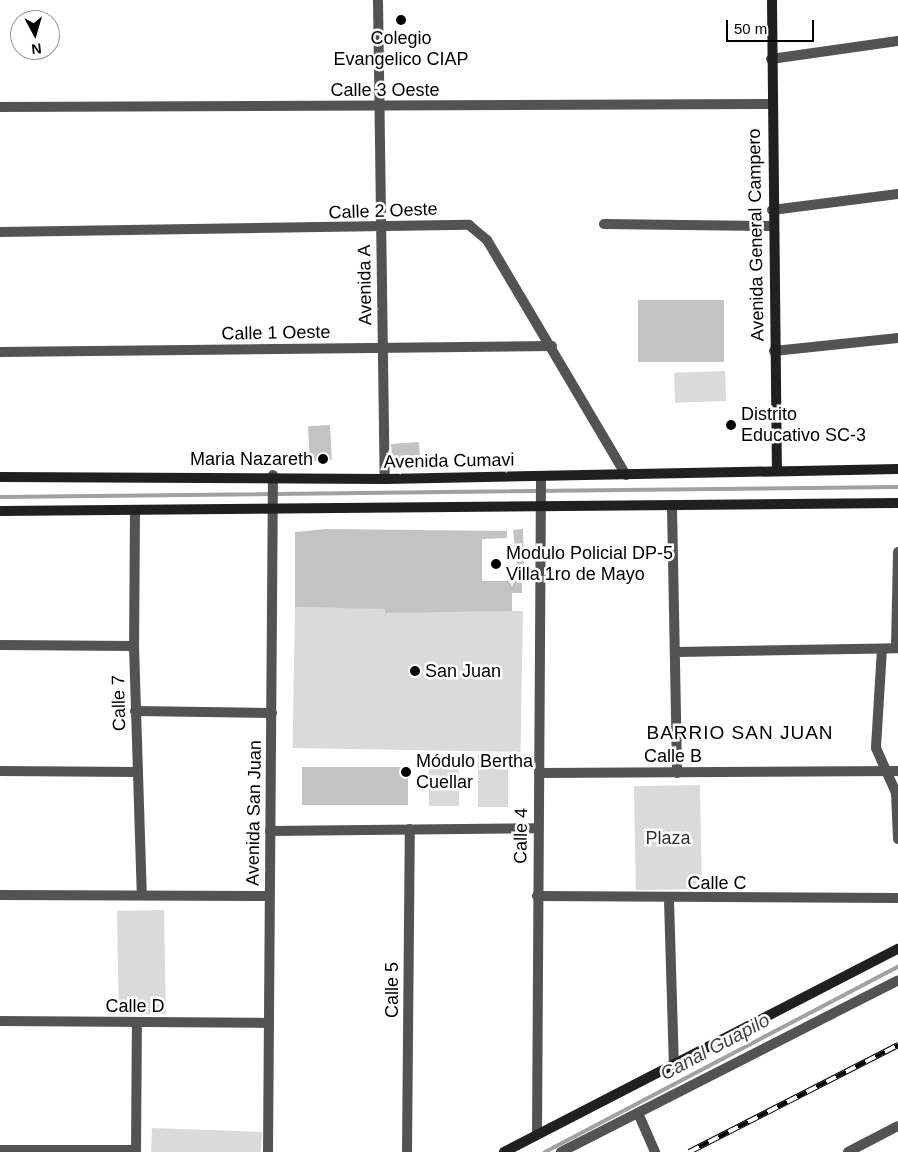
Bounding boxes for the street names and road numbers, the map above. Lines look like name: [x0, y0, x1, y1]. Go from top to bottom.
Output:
street label: Calle 3 Oeste: [330, 79, 440, 101]
street label: Avenida General Campero: [743, 128, 769, 342]
street label: Calle 2 Oeste: [328, 198, 438, 224]
street label: Avenida A: [353, 244, 377, 326]
street label: Calle 1 Oeste: [221, 321, 331, 345]
street label: Avenida Cumavi: [383, 449, 515, 473]
street label: Calle 7: [108, 675, 130, 731]
street label: Avenida San Juan: [242, 740, 266, 886]
street label: Calle B: [644, 745, 702, 767]
street label: Calle 4: [510, 808, 532, 864]
street label: Calle C: [687, 872, 747, 894]
street label: Calle 5: [381, 962, 403, 1018]
street label: Calle D: [105, 995, 165, 1017]

